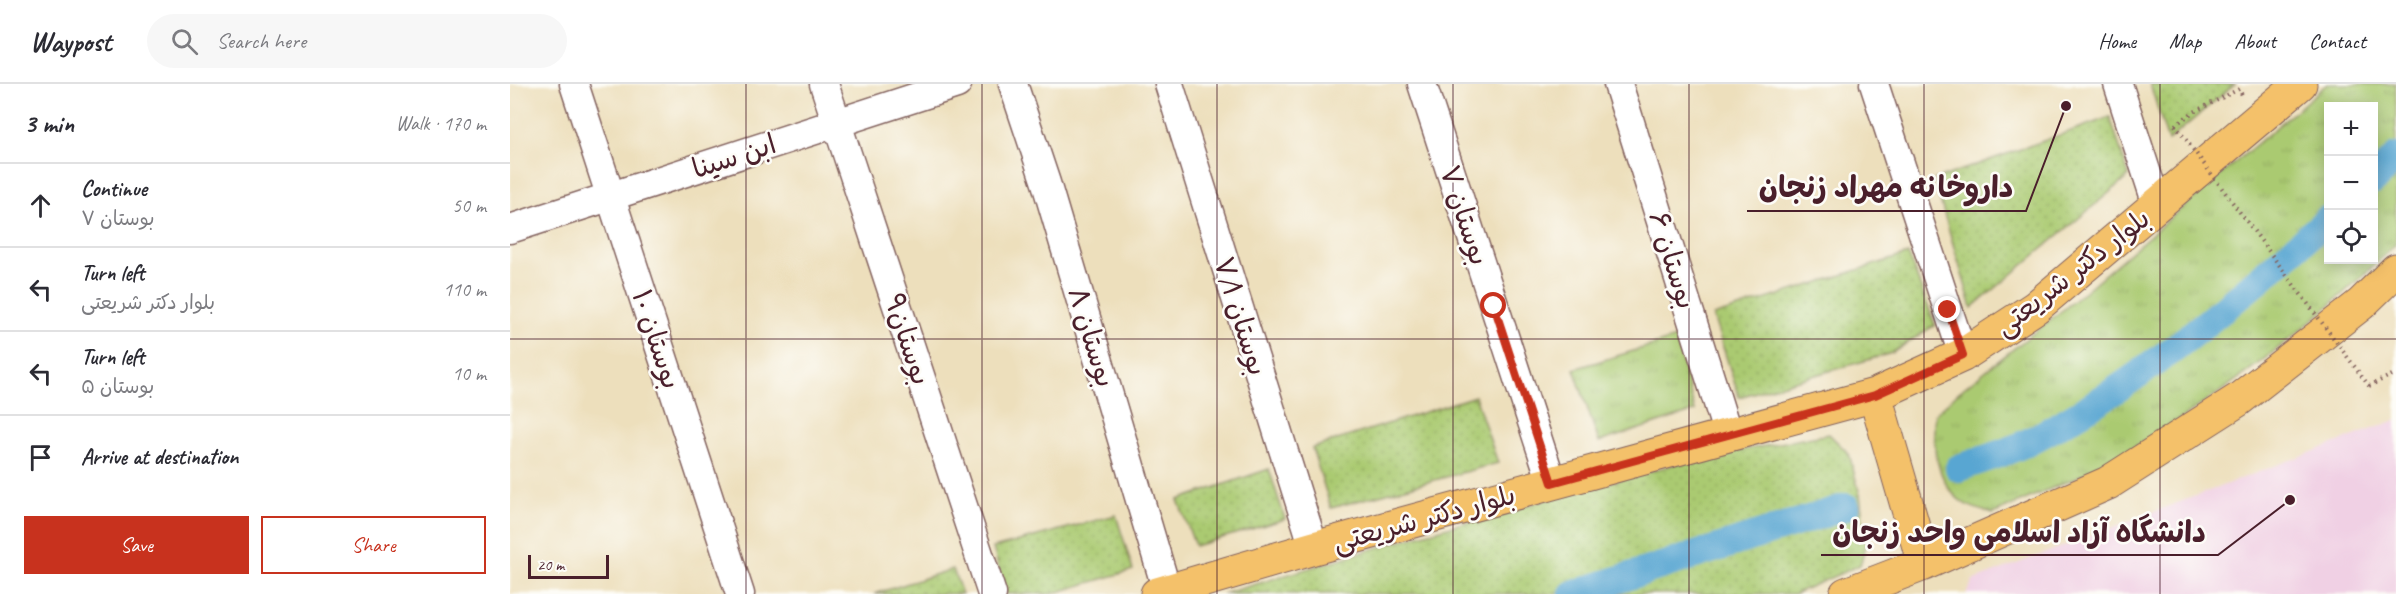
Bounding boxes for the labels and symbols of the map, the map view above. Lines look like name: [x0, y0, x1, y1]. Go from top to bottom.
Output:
street label: ابن سینا: [687, 126, 781, 186]
street label: بوستان ۷: [1432, 161, 1498, 269]
callout: داروخانه مهراد زنجان: [1747, 163, 2026, 211]
text: داروخانه مهراد زنجان: [1759, 168, 2013, 207]
street label: بلوار دکتر شریعتی: [1987, 200, 2157, 344]
street label: بوستان ۶: [1642, 207, 1704, 313]
street label: بوستان ۷/۱: [1206, 252, 1276, 380]
street label: بوستان ۸: [1060, 283, 1124, 391]
street label: بوستان ۱۰: [625, 285, 689, 393]
street label: بوستان۹: [877, 289, 939, 389]
route start: [1480, 292, 1506, 318]
route end: [1934, 296, 1960, 322]
street label: بلوار دکتر شریعتی: [1329, 477, 1519, 559]
callout: دانشگاه آزاد اسلامی واحد زنجان: [1821, 507, 2218, 555]
text: دانشگاه آزاد اسلامی واحد زنجان: [1832, 513, 2206, 551]
scale bar: [528, 552, 609, 580]

